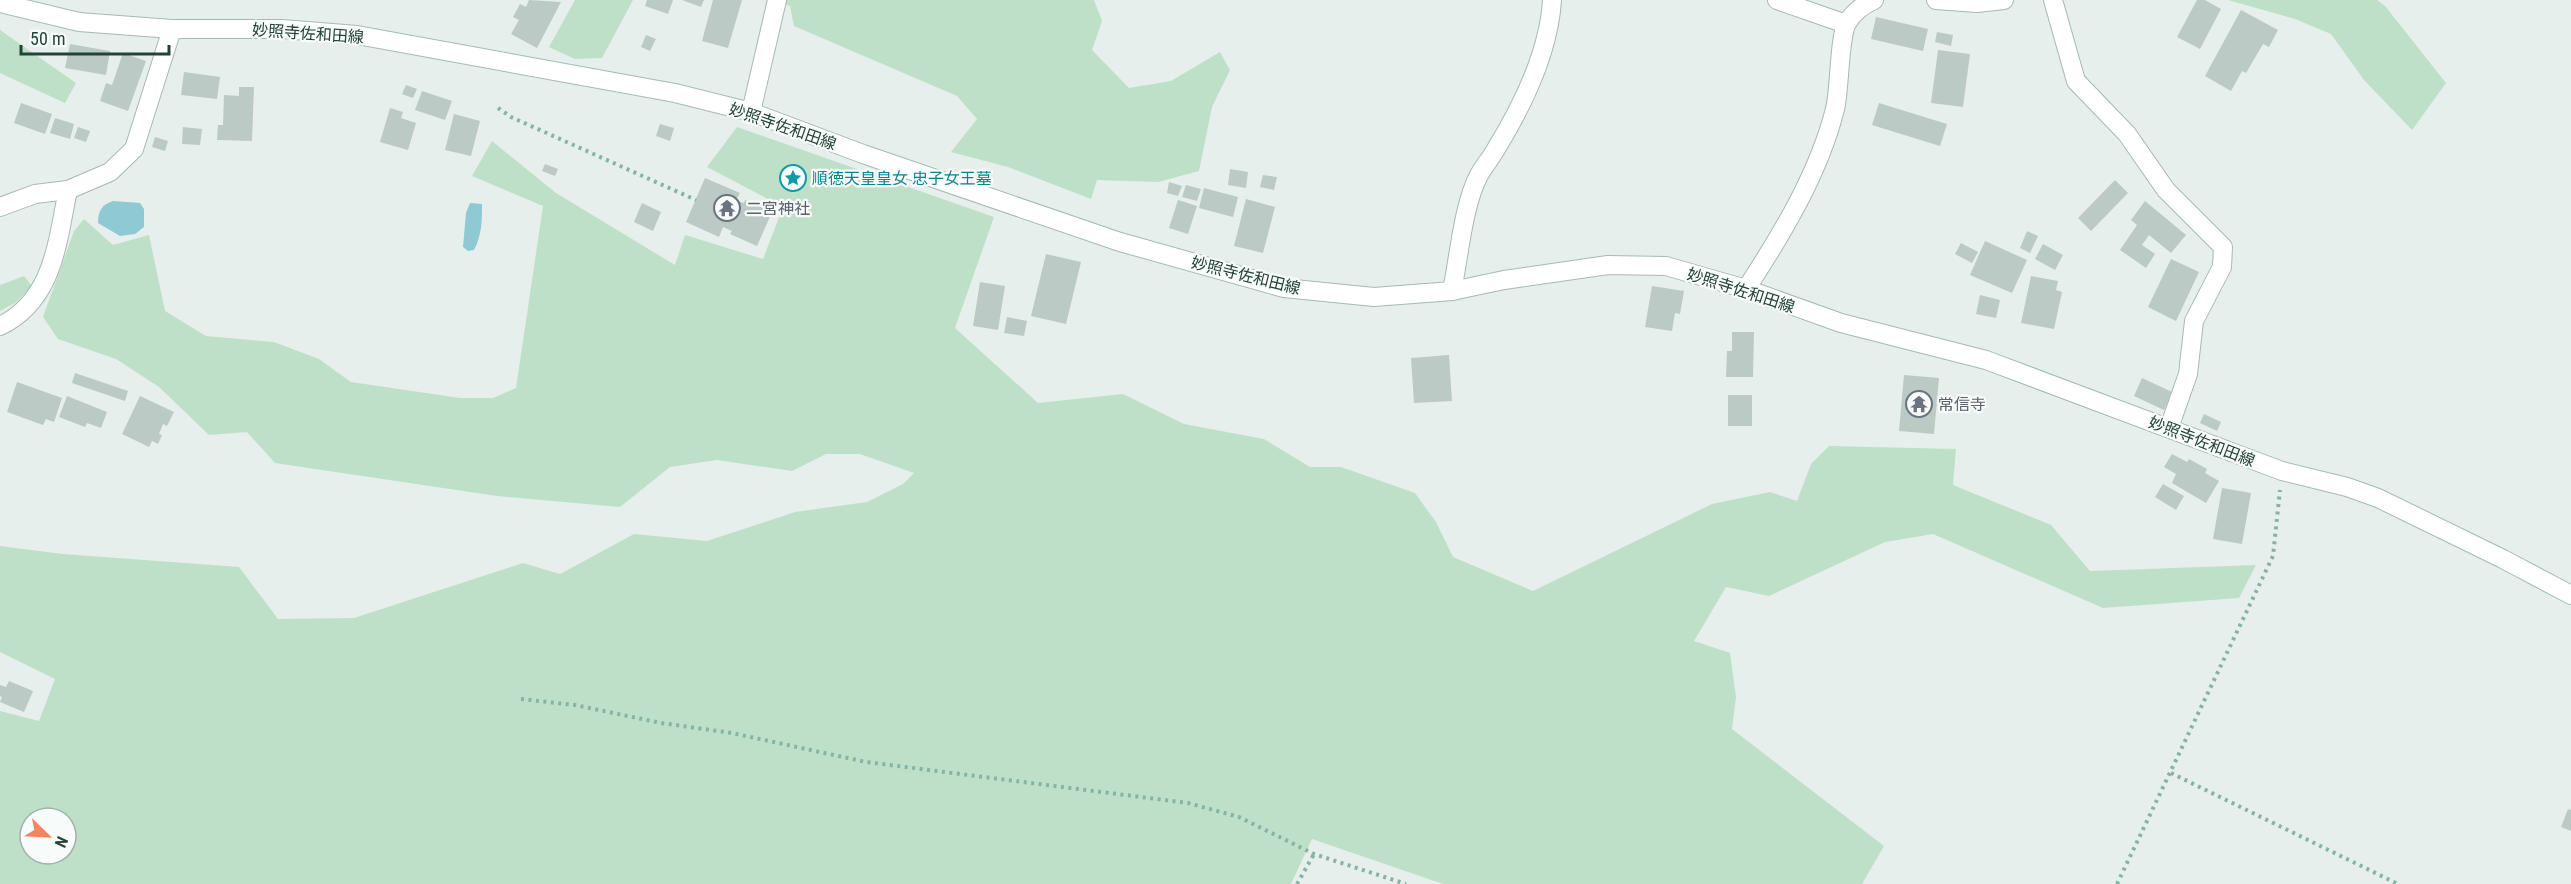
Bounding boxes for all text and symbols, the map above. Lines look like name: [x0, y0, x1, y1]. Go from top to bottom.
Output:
scale bar: [21, 18, 170, 56]
street label: 妙照寺佐和田線: [251, 20, 364, 47]
text: 50 m: [30, 28, 65, 49]
street label: 妙照寺佐和田線: [727, 99, 839, 154]
place icon: 順徳天皇皇女 忠子女王墓: [778, 163, 808, 193]
place label: 順徳天皇皇女 忠子女王墓: [812, 169, 992, 188]
temple icon: 二宮神社: [712, 193, 742, 223]
place label: 二宮神社: [746, 199, 810, 218]
street label: 妙照寺佐和田線: [1189, 253, 1303, 298]
street label: 妙照寺佐和田線: [1685, 264, 1797, 317]
temple icon: 常信寺: [1904, 389, 1934, 419]
place label: 常信寺: [1938, 395, 1986, 414]
street label: 妙照寺佐和田線: [2146, 413, 2258, 470]
north arrow: [18, 806, 78, 866]
text: N: [51, 834, 72, 850]

